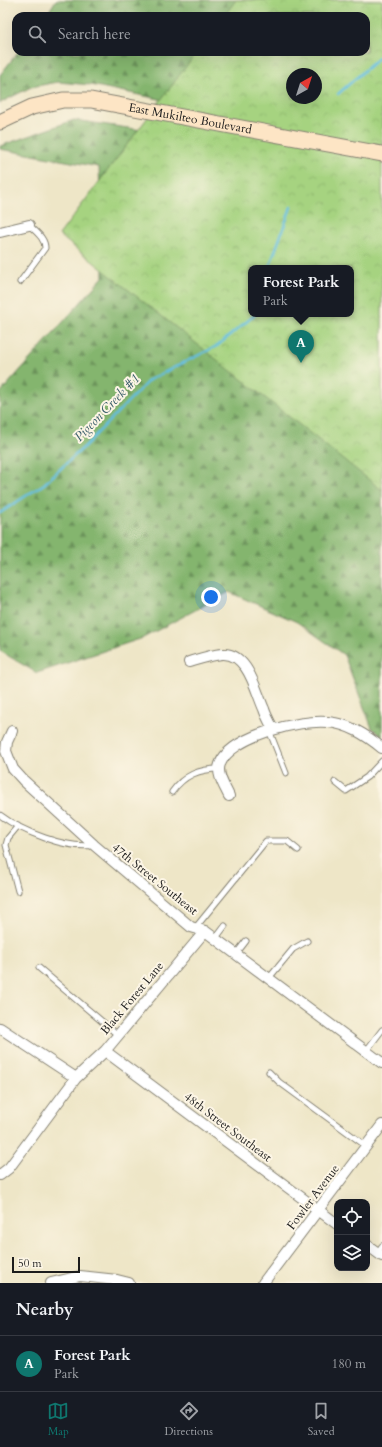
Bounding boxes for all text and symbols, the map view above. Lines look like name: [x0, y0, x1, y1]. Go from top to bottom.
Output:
search box: [12, 12, 370, 56]
icon: search: [26, 23, 48, 45]
text: Search here: [58, 24, 131, 44]
north arrow: [286, 68, 322, 104]
street label: East Mukilteo Boulevard: [127, 99, 254, 138]
popup: [248, 265, 354, 317]
text: Forest Park: [263, 272, 339, 292]
text: Park: [263, 292, 288, 310]
pin: A: [288, 330, 314, 363]
water label: Pigeon Creek #1: [70, 371, 144, 445]
your location: [201, 587, 221, 607]
street label: 47th Street Southeast: [109, 839, 201, 919]
street label: Black Forest Lane: [97, 958, 167, 1038]
street label: 48th Street Southeast: [181, 1089, 275, 1165]
street label: Fowler Avenue: [283, 1161, 343, 1233]
map controls: [334, 1199, 370, 1271]
button: locate: [334, 1199, 370, 1235]
button: layers: [334, 1235, 370, 1271]
scale bar: [12, 1255, 80, 1274]
text: 50 m: [18, 1256, 42, 1271]
text: Nearby: [16, 1298, 73, 1321]
text: Forest Park: [54, 1345, 131, 1365]
text: A: [24, 1355, 34, 1373]
text: 180 m: [332, 1355, 366, 1373]
text: Park: [54, 1365, 79, 1383]
tab: Map: [47, 1400, 69, 1439]
tab: Directions: [164, 1400, 213, 1439]
tab: Saved: [308, 1400, 335, 1439]

